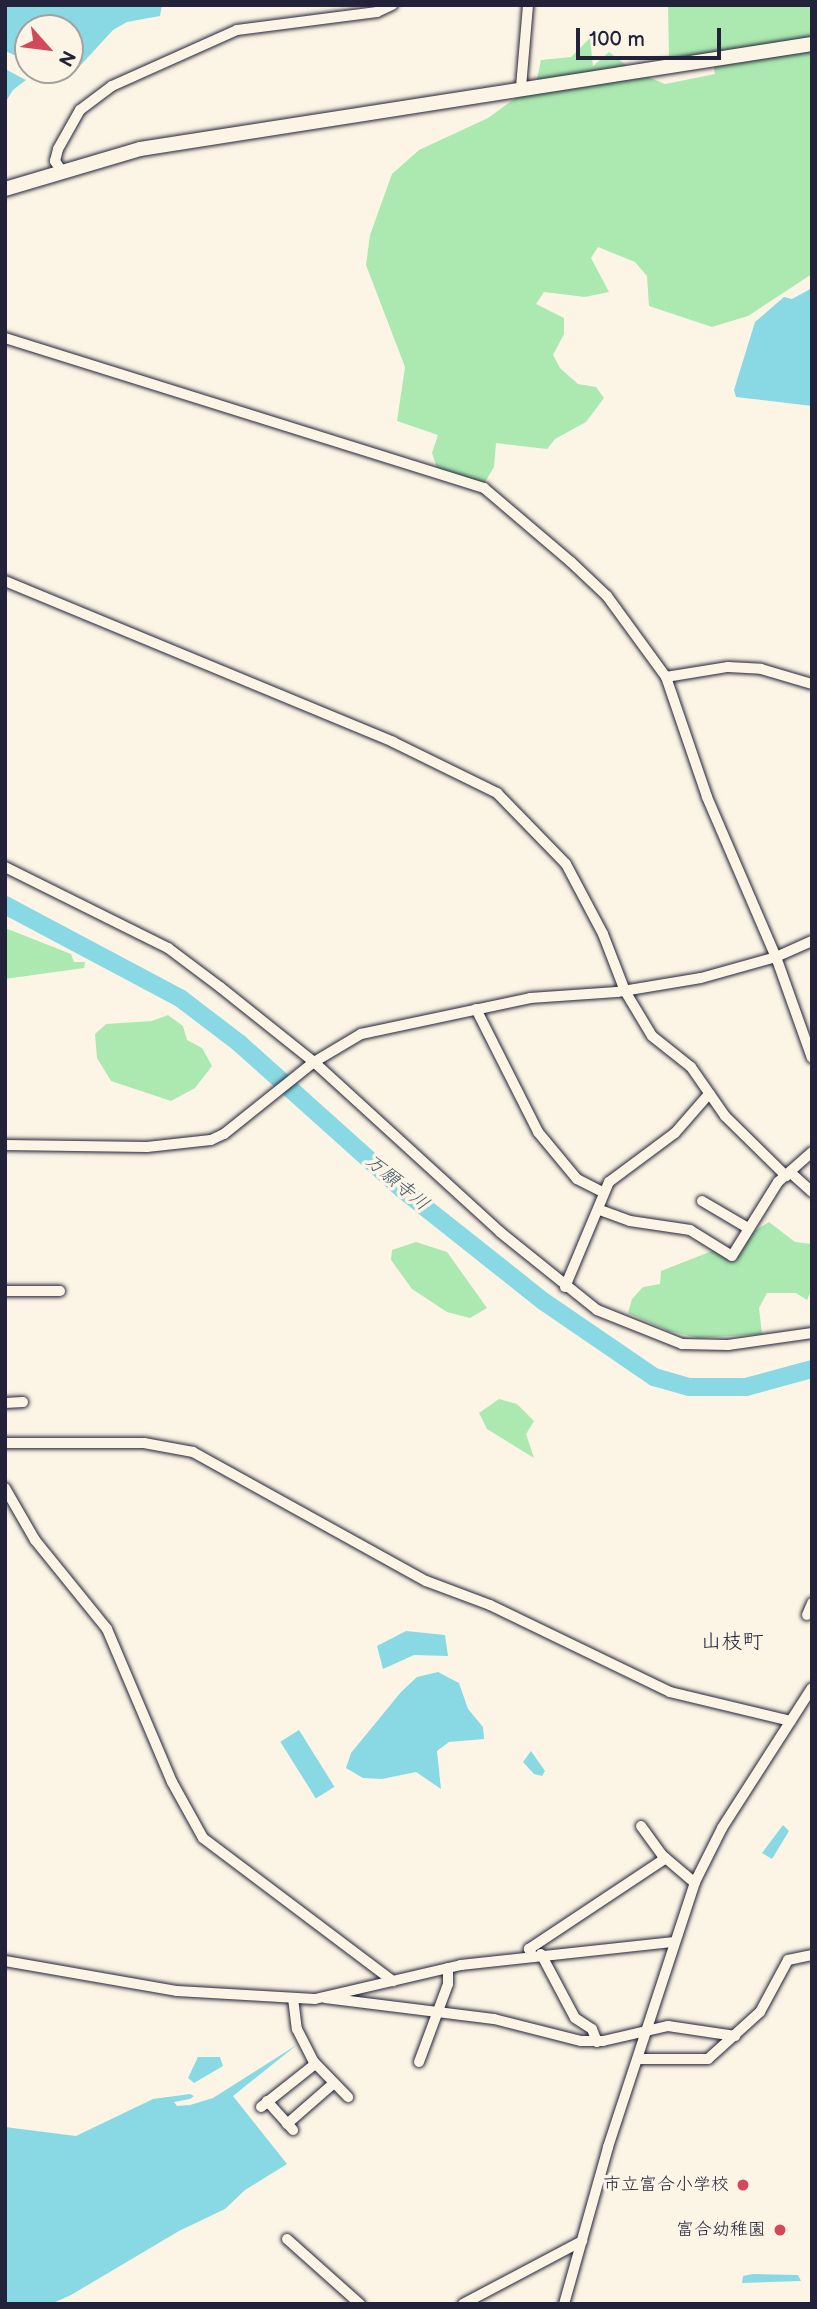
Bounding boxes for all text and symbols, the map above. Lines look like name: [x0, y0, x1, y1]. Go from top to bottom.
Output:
north arrow: [14, 14, 84, 84]
scale bar: [579, 14, 724, 58]
text: 100 m: [589, 27, 645, 52]
text: N: [53, 46, 80, 70]
water label: 万願寺川: [361, 1150, 433, 1216]
district label: 山枝町: [701, 1629, 763, 1655]
place label: 市立富合小学校: [603, 2174, 729, 2196]
marker: 市立富合小学校: [735, 2177, 751, 2193]
place label: 富合幼稚園: [676, 2219, 766, 2241]
marker: 富合幼稚園: [772, 2222, 788, 2238]

